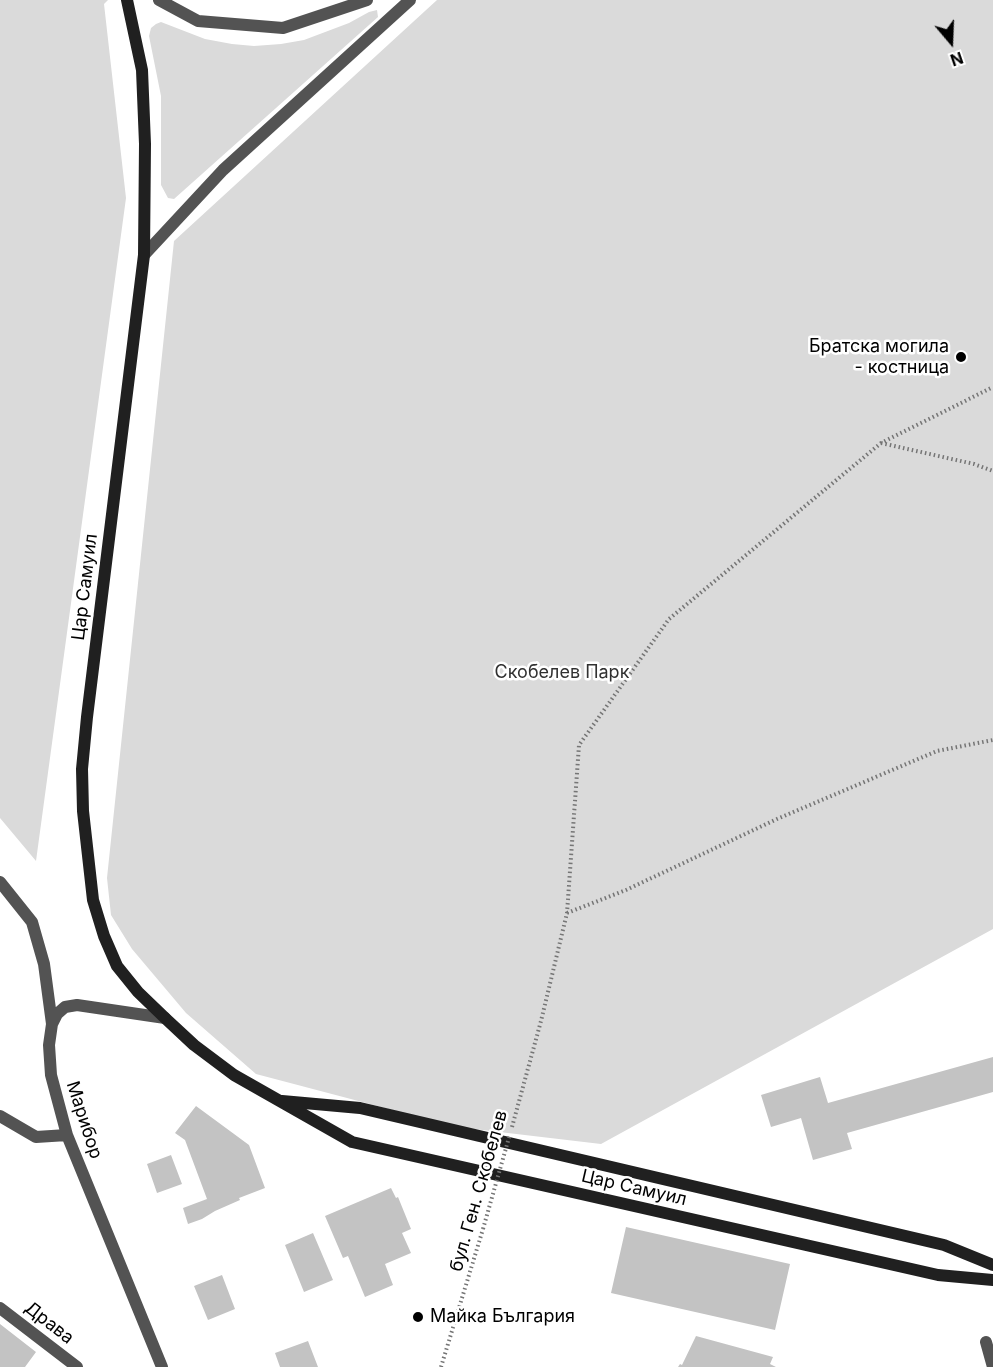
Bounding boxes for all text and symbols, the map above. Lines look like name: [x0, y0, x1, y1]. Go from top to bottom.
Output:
north arrow: [921, 12, 981, 72]
text: N: [948, 48, 966, 70]
place label: Братска могила - костница: [809, 336, 949, 378]
marker: Братска могила - костница: [954, 350, 968, 364]
street label: Цар Самуил: [68, 532, 102, 642]
park label: Скобелев Парк: [495, 662, 629, 684]
street label: Марибор: [61, 1078, 107, 1162]
street label: бул. Ген. Скобелев: [446, 1108, 512, 1274]
street label: Цар Самуил: [579, 1165, 689, 1211]
street label: Драва: [20, 1297, 78, 1349]
place label: Майка България: [430, 1306, 575, 1328]
marker: Майка България: [411, 1310, 425, 1324]

